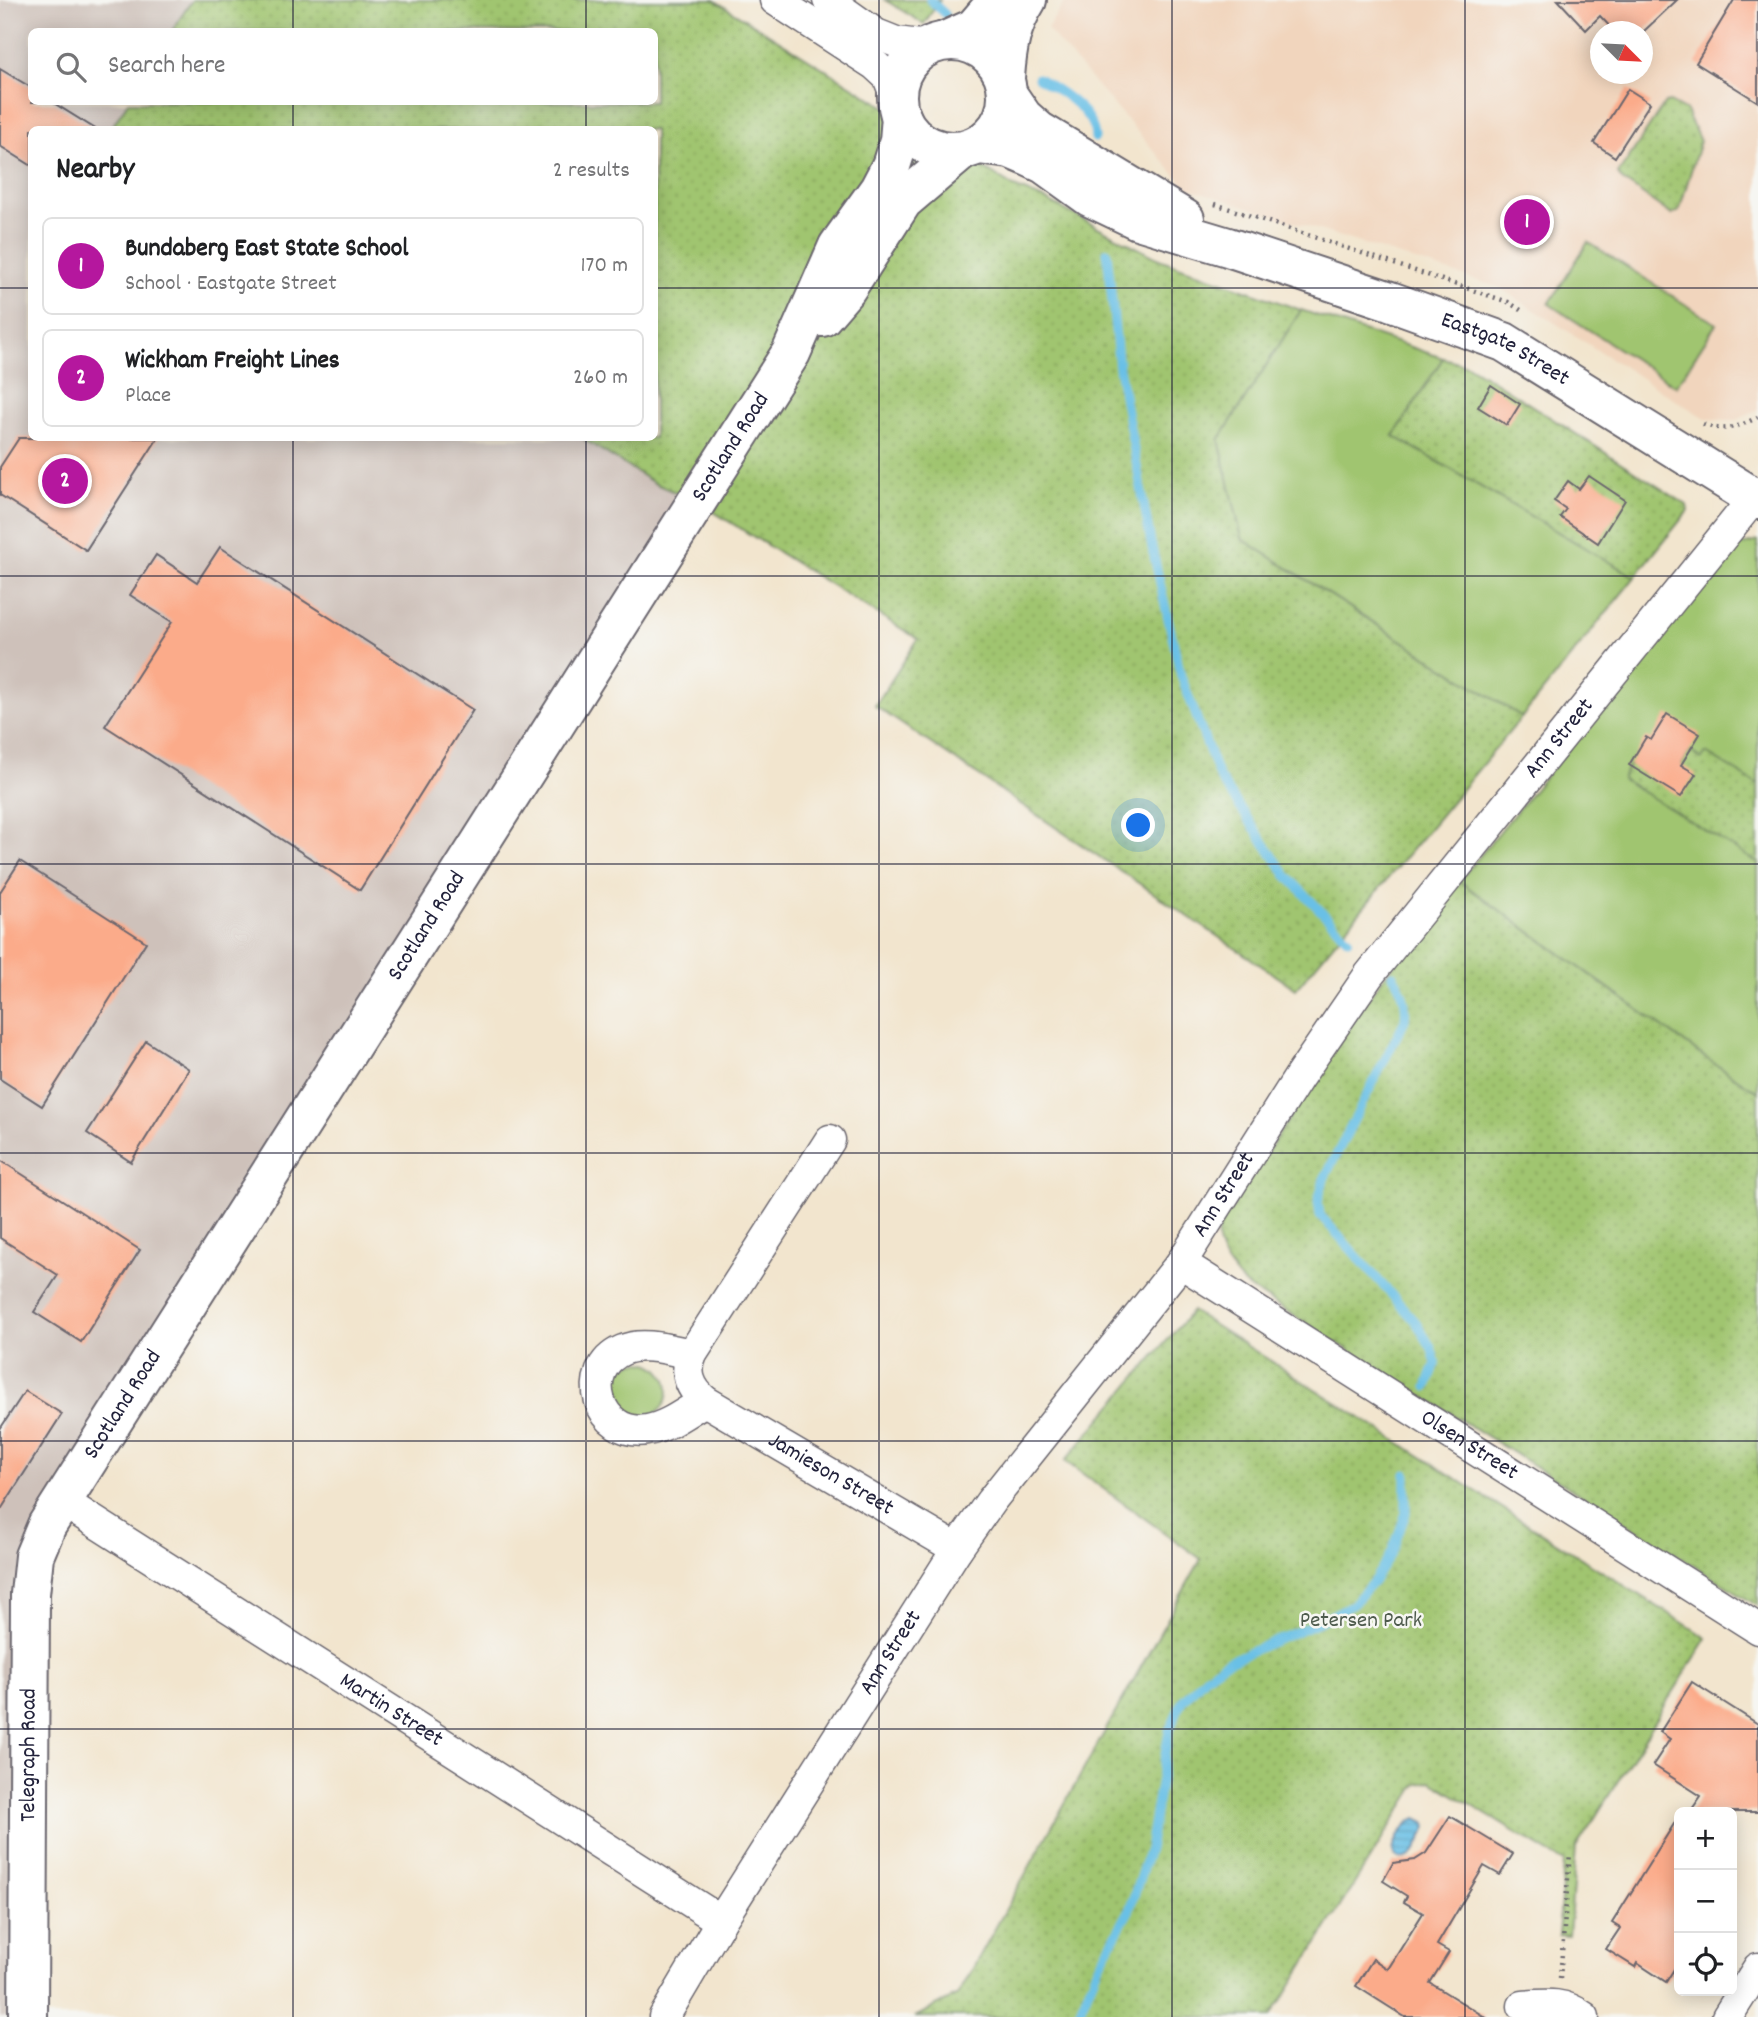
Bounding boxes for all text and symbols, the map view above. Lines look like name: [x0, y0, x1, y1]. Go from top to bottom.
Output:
north arrow: [1590, 21, 1653, 84]
search box: [28, 28, 658, 105]
icon: search: [52, 48, 90, 86]
text: Search here: [108, 48, 226, 85]
text: Nearby: [56, 150, 134, 193]
text: 2 results: [553, 155, 630, 188]
pin: 1: [1504, 196, 1550, 248]
text: Bundaberg East State School: [125, 231, 409, 268]
text: 1: [78, 250, 84, 283]
text: 170 m: [581, 250, 628, 283]
text: School · Eastgate Street: [125, 268, 337, 301]
street label: Eastgate Street: [1436, 304, 1576, 395]
text: Wickham Freight Lines: [125, 343, 340, 380]
text: 2: [76, 362, 86, 395]
text: 260 m: [573, 362, 628, 395]
text: Place: [125, 380, 171, 413]
street label: Scotland Road: [684, 386, 778, 509]
pin: 2: [42, 455, 88, 507]
street label: Ann Street: [1517, 691, 1602, 786]
your location: [1121, 808, 1155, 842]
street label: Scotland Road: [380, 865, 474, 988]
street label: Ann Street: [1185, 1146, 1263, 1244]
street label: Scotland Road: [76, 1344, 170, 1466]
street label: Olsen Street: [1414, 1402, 1524, 1489]
street label: Jamieson Street: [761, 1425, 900, 1525]
street label: Ann Street: [852, 1604, 930, 1702]
park label: Petersen Park: [1300, 1605, 1422, 1638]
street label: Martin Street: [333, 1665, 449, 1756]
street label: Telegraph Road: [12, 1688, 46, 1822]
map controls: [1674, 1807, 1737, 1996]
button: +: [1674, 1807, 1737, 1870]
button: −: [1674, 1870, 1737, 1933]
button: locate: [1674, 1933, 1737, 1996]

